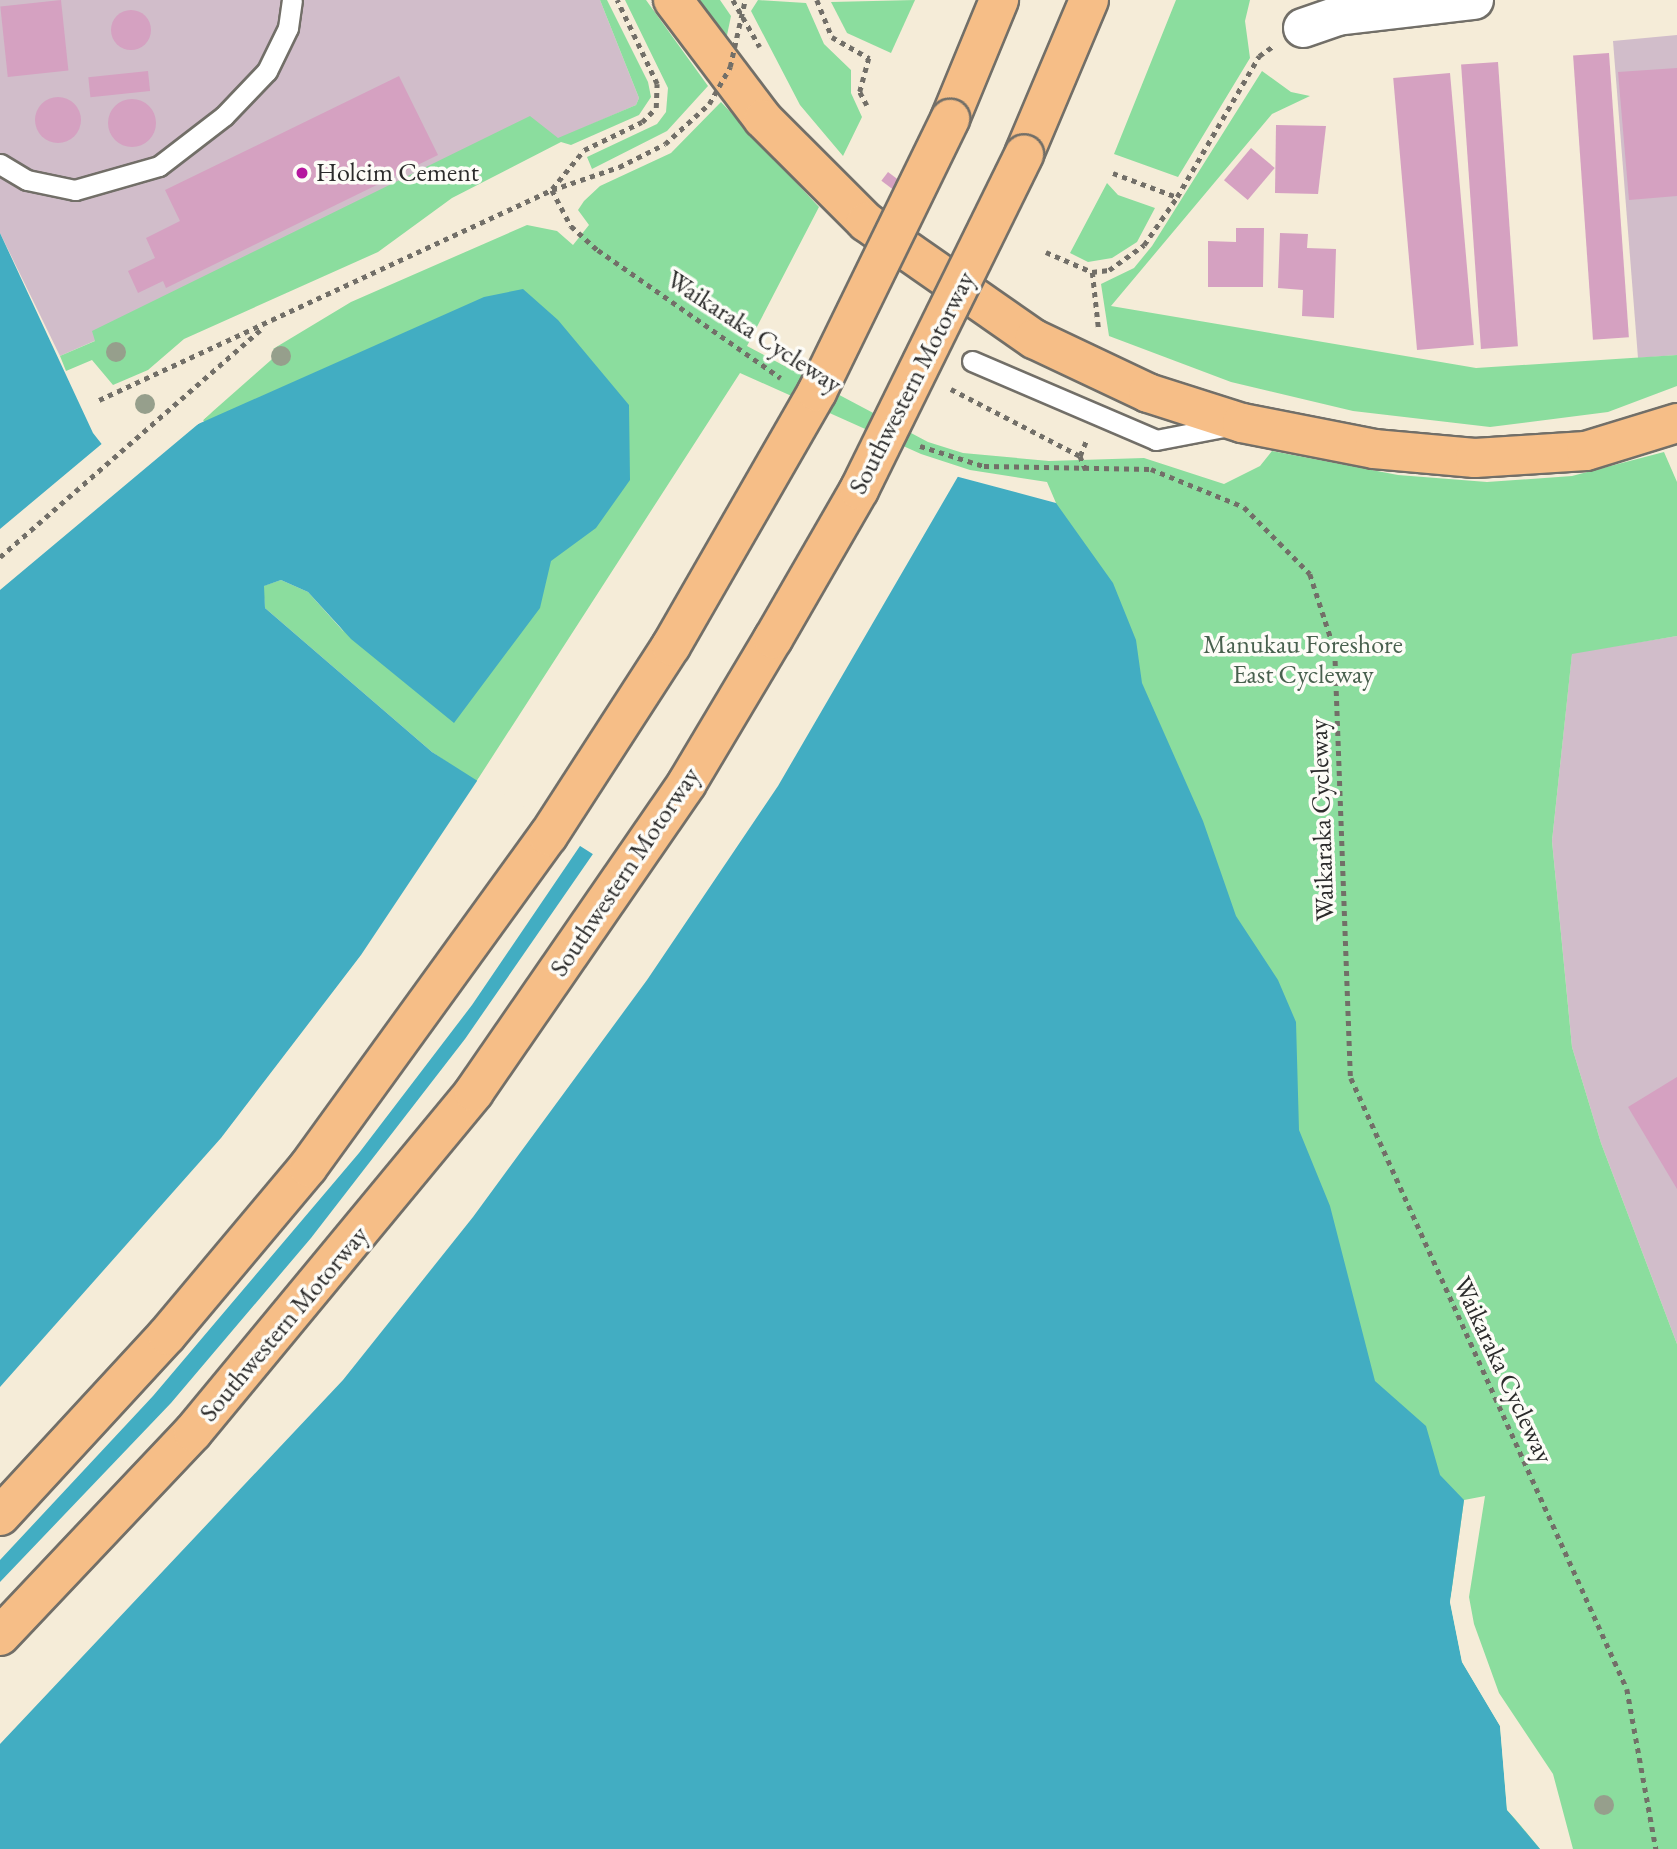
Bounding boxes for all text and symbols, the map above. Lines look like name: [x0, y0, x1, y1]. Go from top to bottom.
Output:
place label: Holcim Cement: [316, 157, 479, 189]
marker: Holcim Cement: [294, 165, 310, 181]
street label: Waikaraka Cycleway: [661, 264, 847, 400]
street label: Southwestern Motorway: [842, 267, 982, 499]
park label: Manukau Foreshore East Cycleway: [1203, 629, 1403, 690]
street label: Waikaraka Cycleway: [1303, 718, 1341, 922]
street label: Southwestern Motorway: [543, 761, 707, 983]
street label: Southwestern Motorway: [193, 1220, 375, 1428]
street label: Waikaraka Cycleway: [1446, 1272, 1560, 1468]

